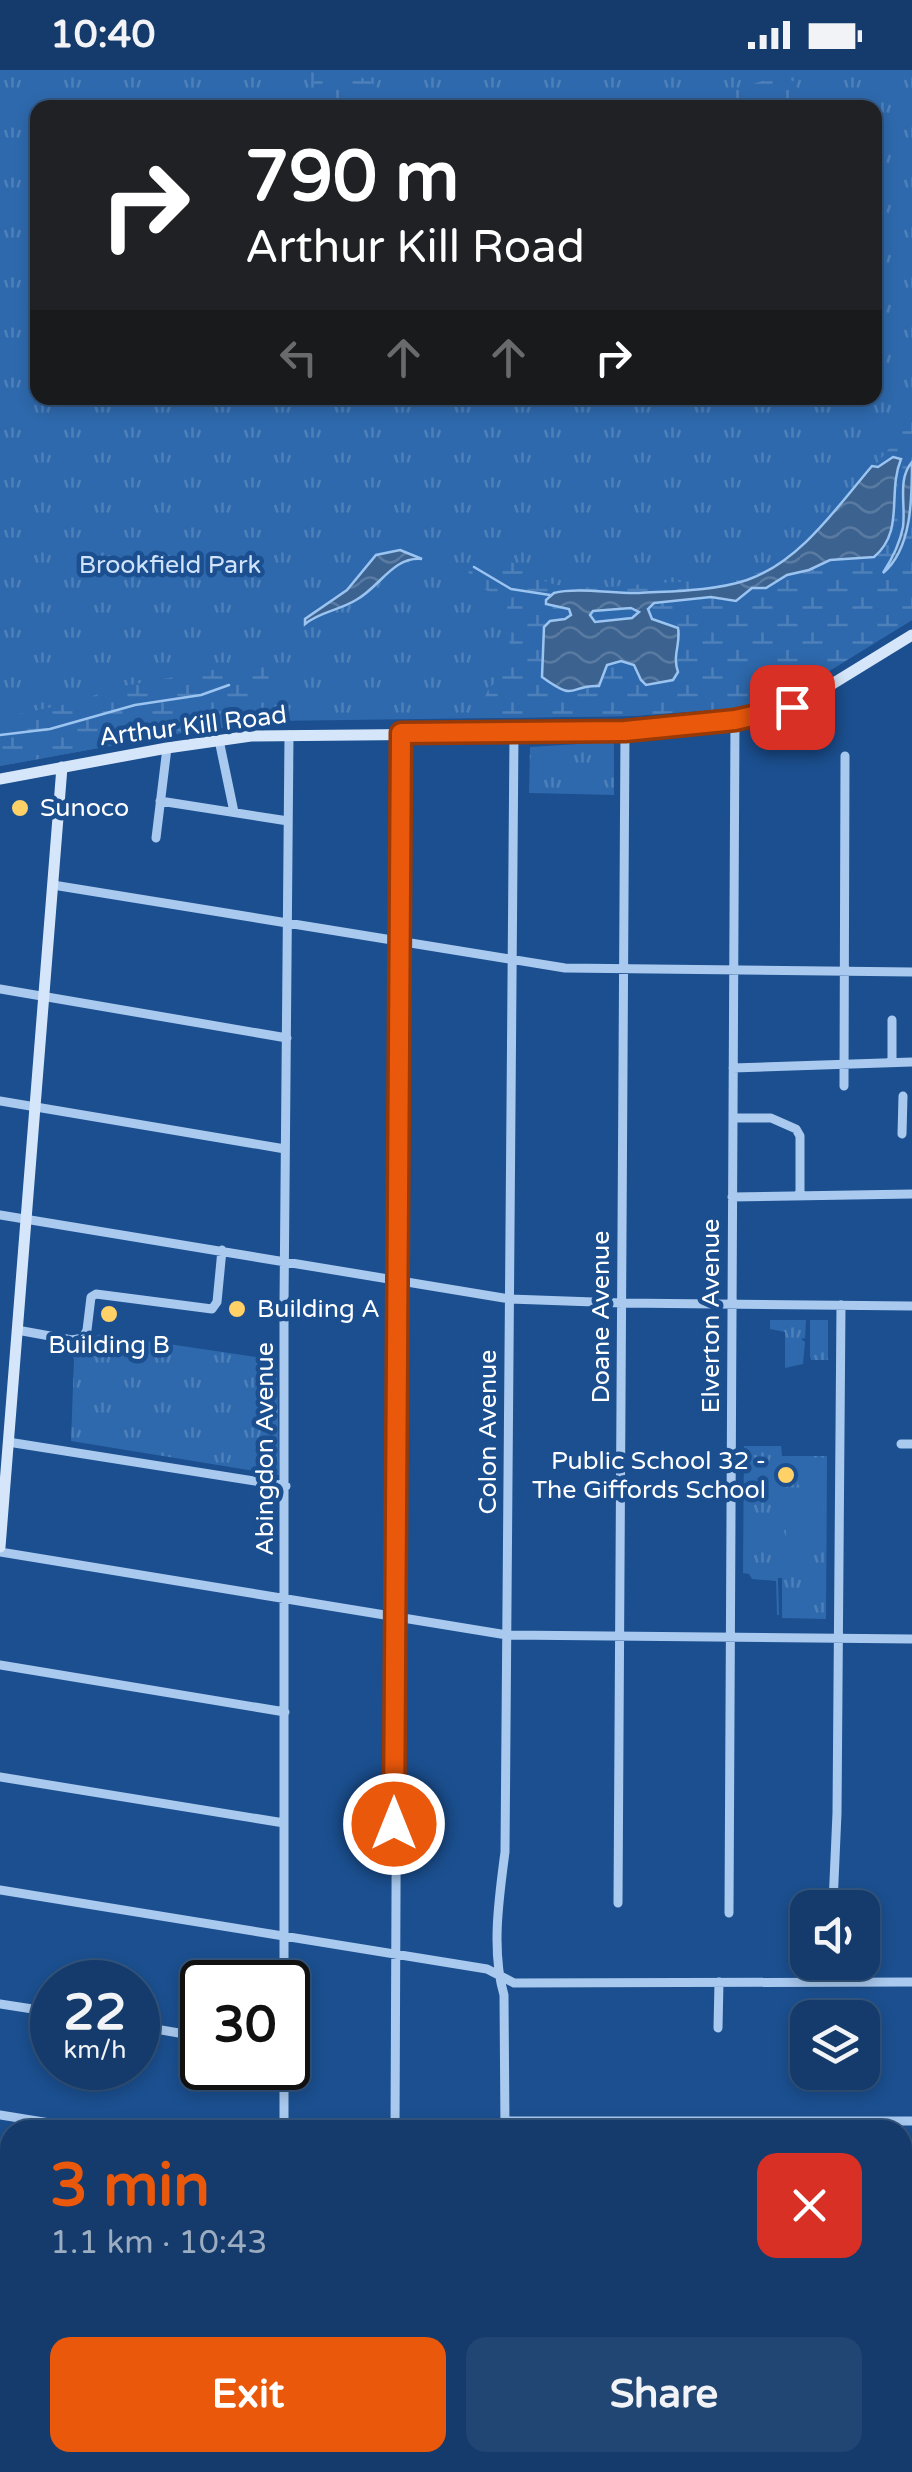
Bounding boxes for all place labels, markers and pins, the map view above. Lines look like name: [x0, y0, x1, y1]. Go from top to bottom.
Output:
pin: [750, 665, 835, 750]
place label: Sunoco: [40, 793, 129, 823]
marker: Sunoco: [9, 797, 31, 819]
place label: Building A: [257, 1294, 380, 1324]
marker: Building A: [226, 1298, 248, 1320]
marker: Building B: [98, 1303, 120, 1325]
place label: Building B: [48, 1330, 170, 1360]
place label: Public School 32 - The Giffords School: [532, 1446, 766, 1505]
marker: Public School 32 - The Giffords School: [775, 1464, 797, 1486]

